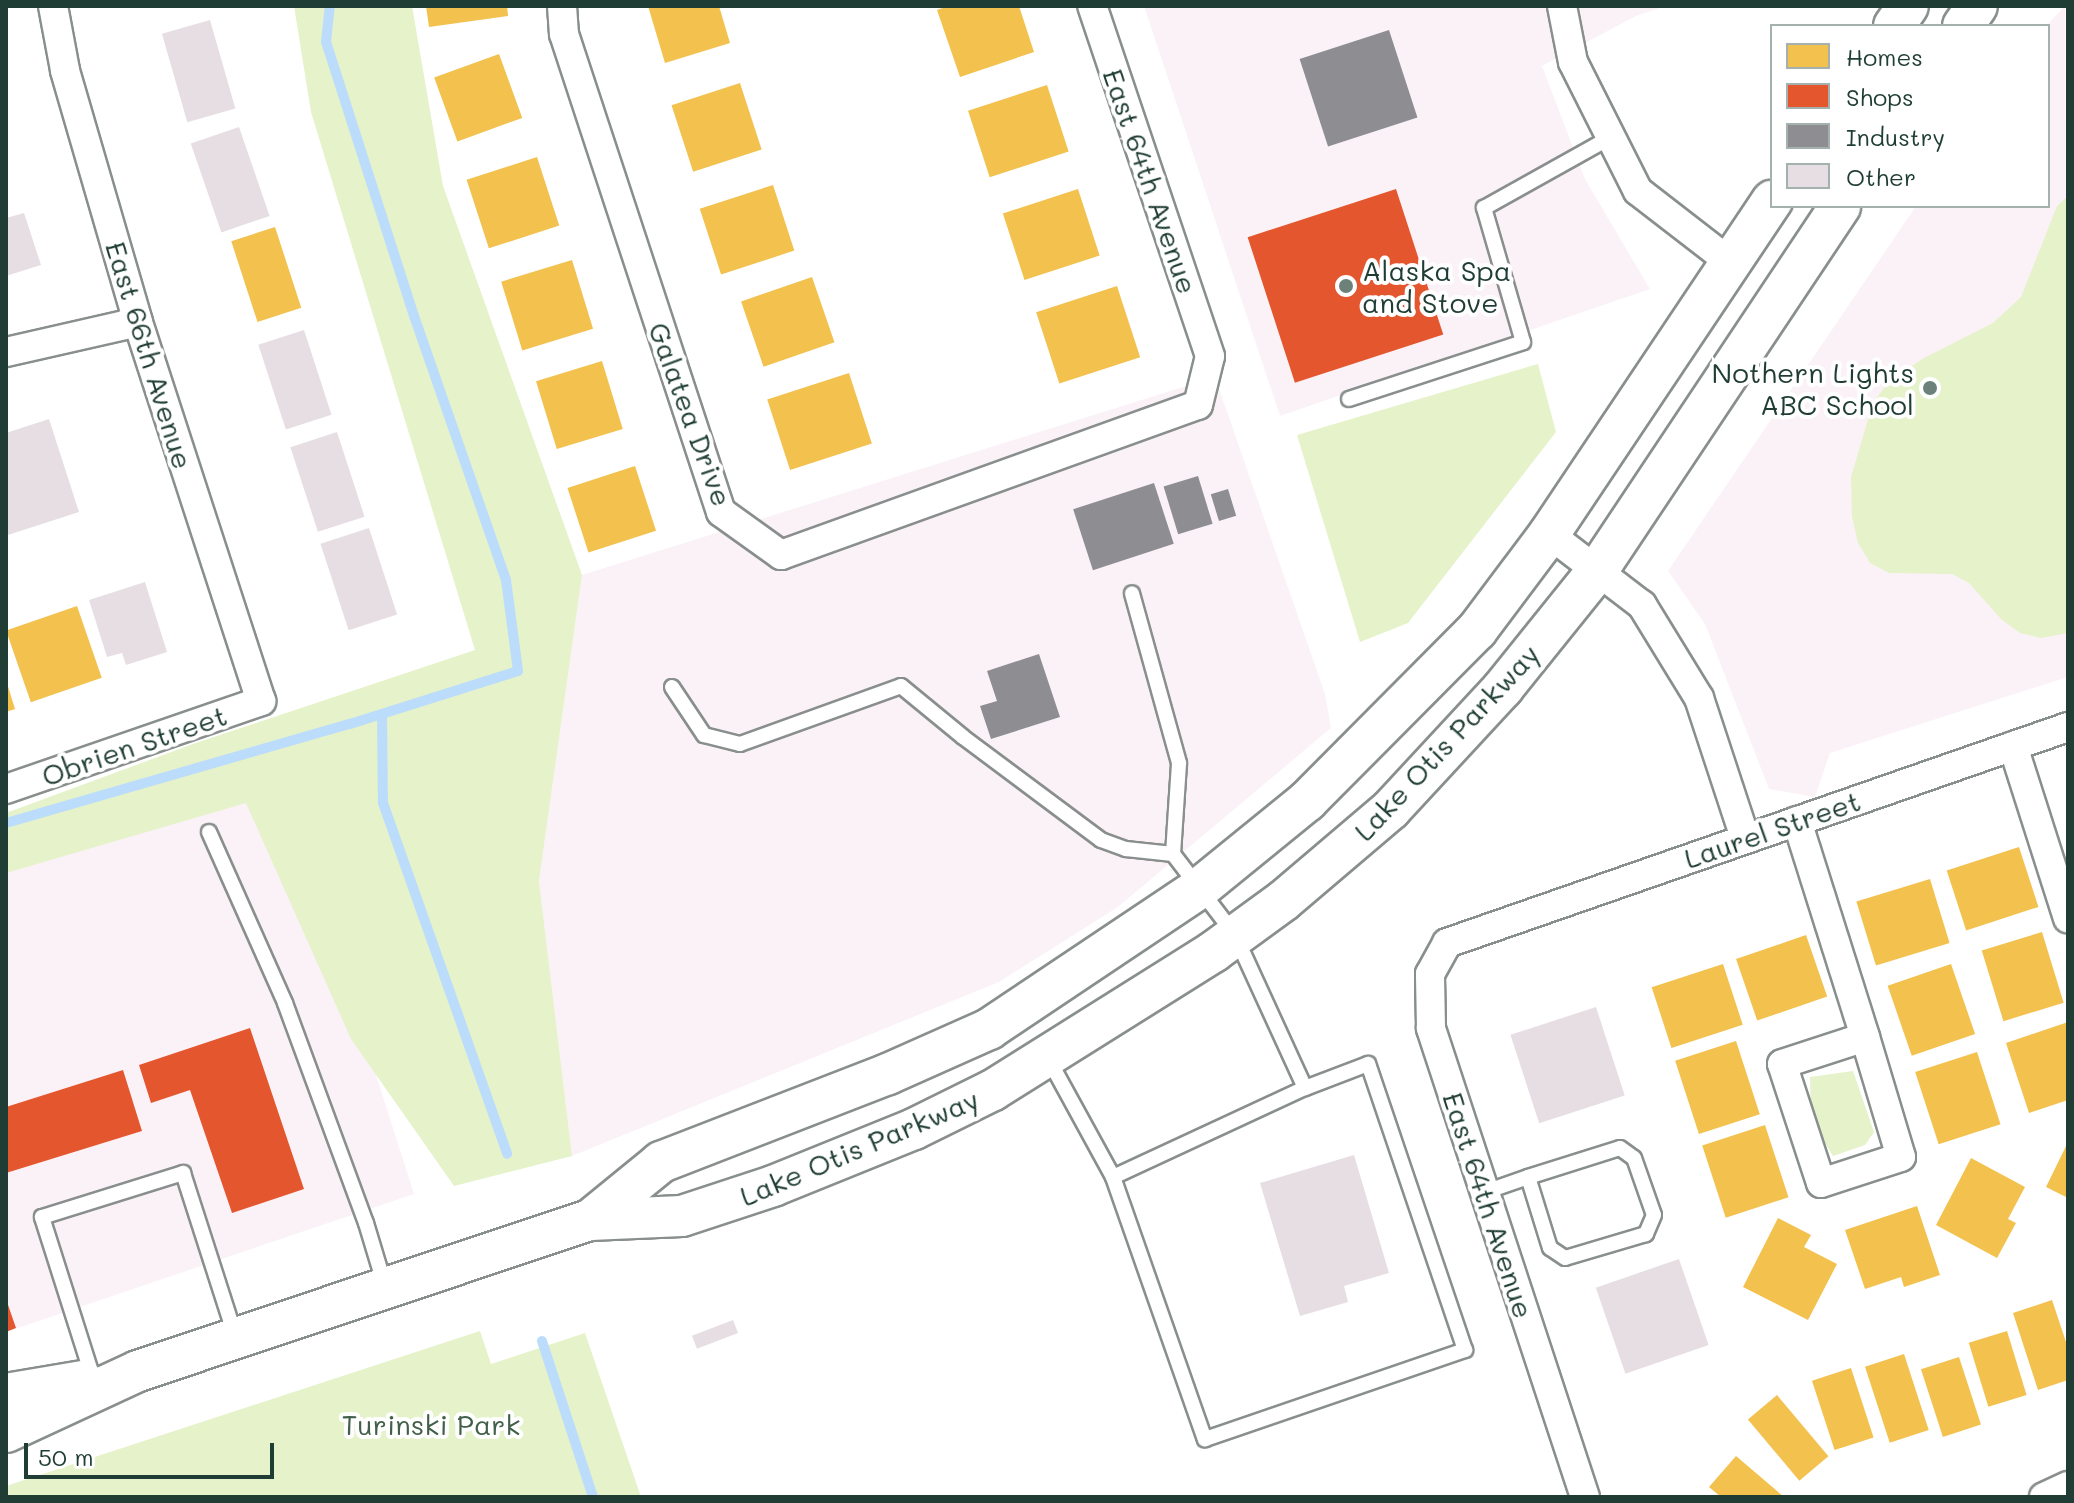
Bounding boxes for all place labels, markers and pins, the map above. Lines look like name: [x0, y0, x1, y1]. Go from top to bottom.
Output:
place label: Alaska Spa and Stove: [1362, 253, 1511, 319]
marker: Alaska Spa and Stove: [1337, 277, 1355, 295]
place label: Nothern Lights ABC School: [1712, 355, 1914, 421]
marker: Nothern Lights ABC School: [1921, 379, 1939, 397]

